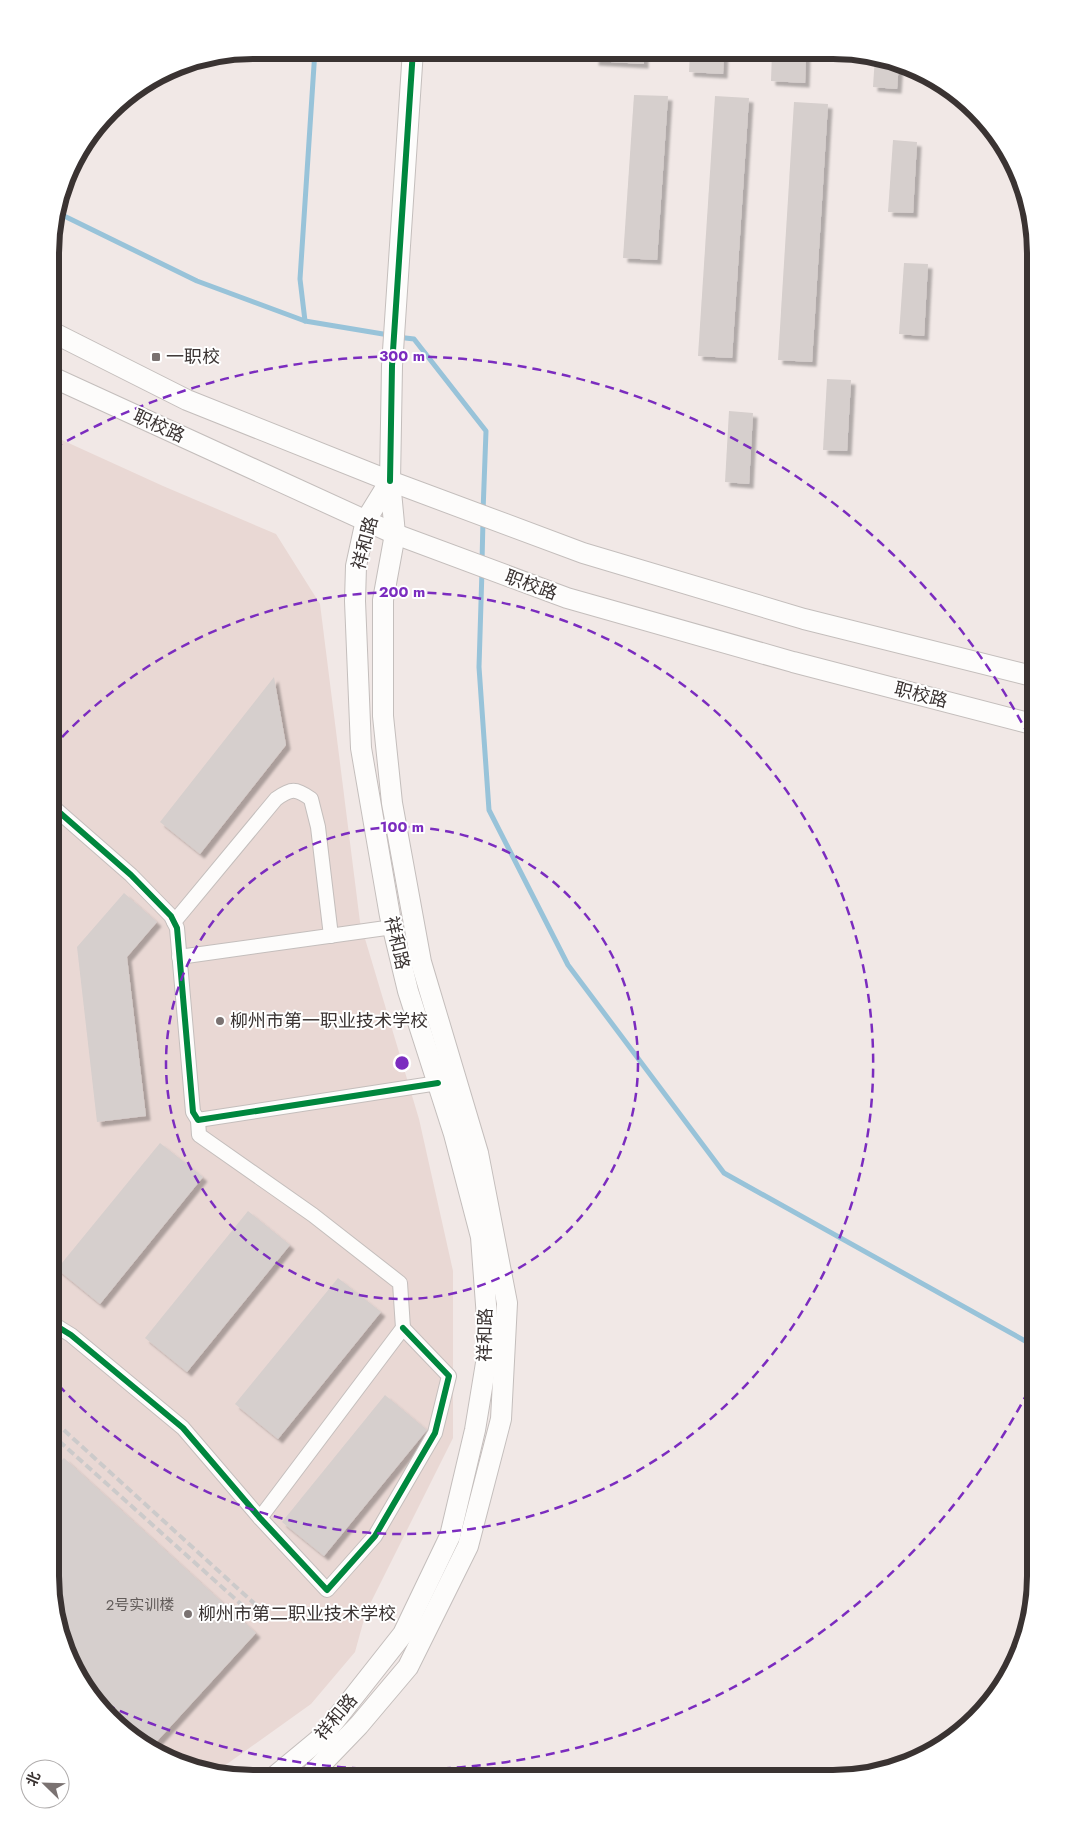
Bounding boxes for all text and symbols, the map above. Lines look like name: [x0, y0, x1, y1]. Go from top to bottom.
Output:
place label: 一职校: [166, 344, 220, 370]
text: 300 m: [379, 345, 425, 367]
marker: 一职校: [150, 351, 162, 363]
street label: 职校路: [129, 403, 189, 449]
street label: 祥和路: [345, 514, 385, 572]
street label: 职校路: [501, 564, 561, 606]
text: 200 m: [379, 581, 425, 603]
street label: 职校路: [892, 676, 950, 714]
text: 100 m: [380, 816, 424, 838]
street label: 祥和路: [378, 914, 416, 972]
place label: 柳州市第一职业技术学校: [230, 1008, 428, 1034]
marker: 柳州市第一职业技术学校: [214, 1015, 226, 1027]
centre of rings: [393, 1054, 411, 1072]
street label: 祥和路: [472, 1308, 498, 1362]
house number: 2号实训楼: [106, 1594, 174, 1616]
place label: 柳州市第二职业技术学校: [198, 1601, 396, 1627]
marker: 柳州市第二职业技术学校: [182, 1608, 194, 1620]
street label: 祥和路: [309, 1688, 363, 1746]
north arrow: [20, 1759, 70, 1809]
text: 北: [21, 1769, 45, 1789]

